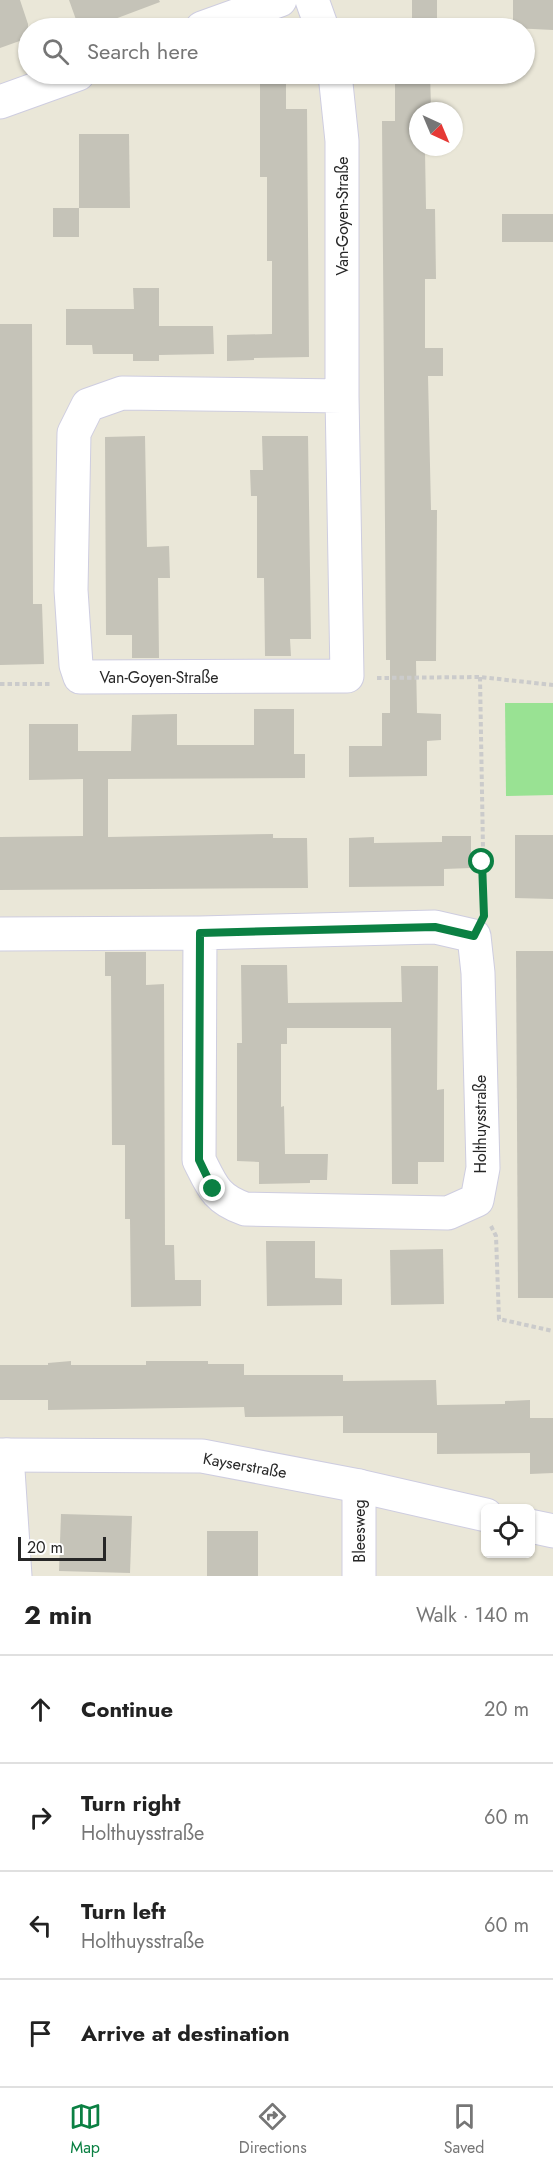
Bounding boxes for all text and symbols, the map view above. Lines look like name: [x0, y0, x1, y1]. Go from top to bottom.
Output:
search box: [18, 18, 535, 84]
icon: search: [39, 35, 72, 68]
text: Search here: [87, 35, 198, 67]
north arrow: [409, 102, 463, 156]
street label: Van-Goyen-Straße: [331, 156, 354, 276]
street label: Van-Goyen-Straße: [99, 666, 219, 689]
route start: [468, 848, 494, 874]
street label: Holthuysstraße: [469, 1075, 492, 1173]
route end: [199, 1175, 225, 1201]
street label: Kayserstraße: [201, 1447, 289, 1484]
street label: Bleesweg: [348, 1499, 371, 1563]
map controls: [481, 1504, 535, 1558]
button: locate: [481, 1504, 535, 1558]
scale bar: [18, 1534, 106, 1562]
text: 20 m: [27, 1536, 63, 1559]
text: 2 min: [24, 1596, 92, 1634]
text: Walk · 140 m: [416, 1601, 529, 1630]
icon: ahead: [24, 1693, 57, 1726]
text: Continue: [81, 1693, 173, 1725]
text: 20 m: [484, 1695, 529, 1724]
text: Turn right: [81, 1787, 181, 1819]
icon: right: [24, 1801, 57, 1834]
text: 60 m: [484, 1803, 529, 1832]
text: Holthuysstraße: [81, 1819, 204, 1848]
text: Turn left: [81, 1895, 166, 1927]
icon: left: [24, 1909, 57, 1942]
text: 60 m: [484, 1911, 529, 1940]
text: Holthuysstraße: [81, 1927, 204, 1956]
icon: arrive: [24, 2017, 57, 2050]
text: Arrive at destination: [81, 2017, 290, 2049]
tab: Map: [69, 2100, 102, 2159]
tab: Directions: [239, 2100, 307, 2159]
tab: Saved: [444, 2100, 484, 2159]

